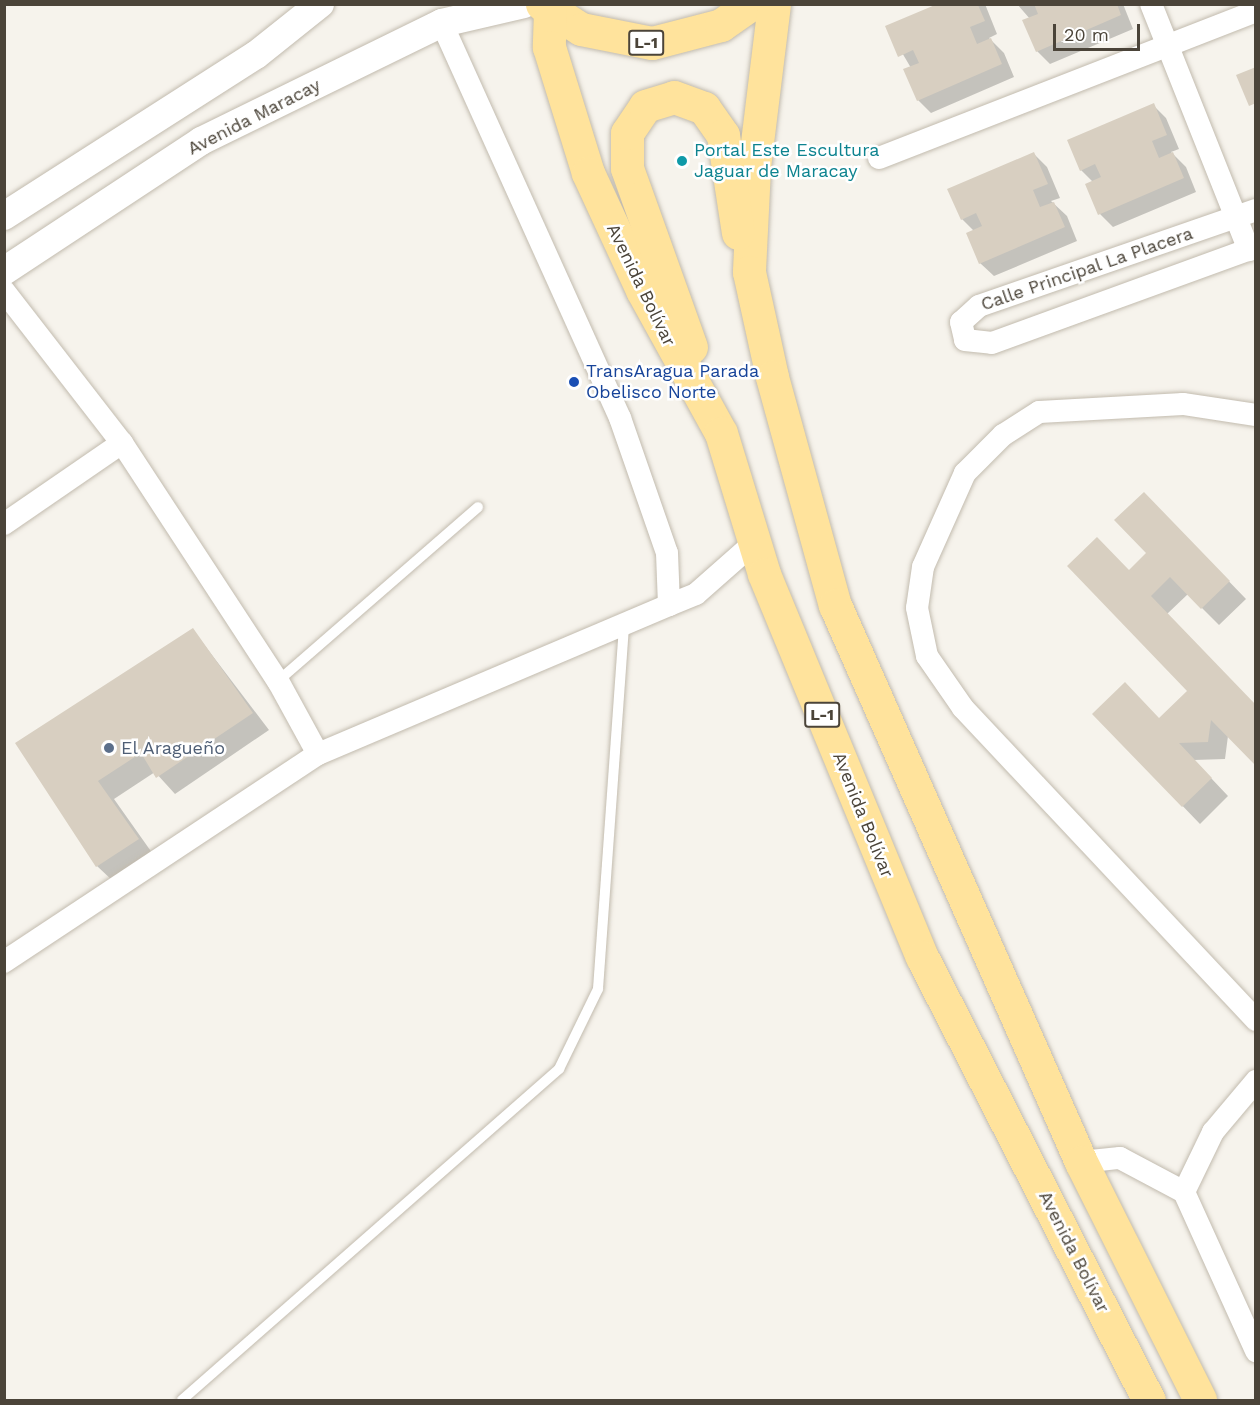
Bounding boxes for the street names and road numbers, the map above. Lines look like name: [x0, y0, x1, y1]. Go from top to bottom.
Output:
road number: L-1: [628, 30, 664, 56]
street label: Avenida Maracay: [184, 74, 324, 160]
street label: Avenida Bolívar: [602, 220, 680, 350]
street label: Calle Principal La Placera: [978, 222, 1196, 316]
road number: L-1: [804, 702, 840, 728]
street label: Avenida Bolívar: [828, 749, 898, 881]
street label: Avenida Bolívar: [1034, 1187, 1114, 1317]

